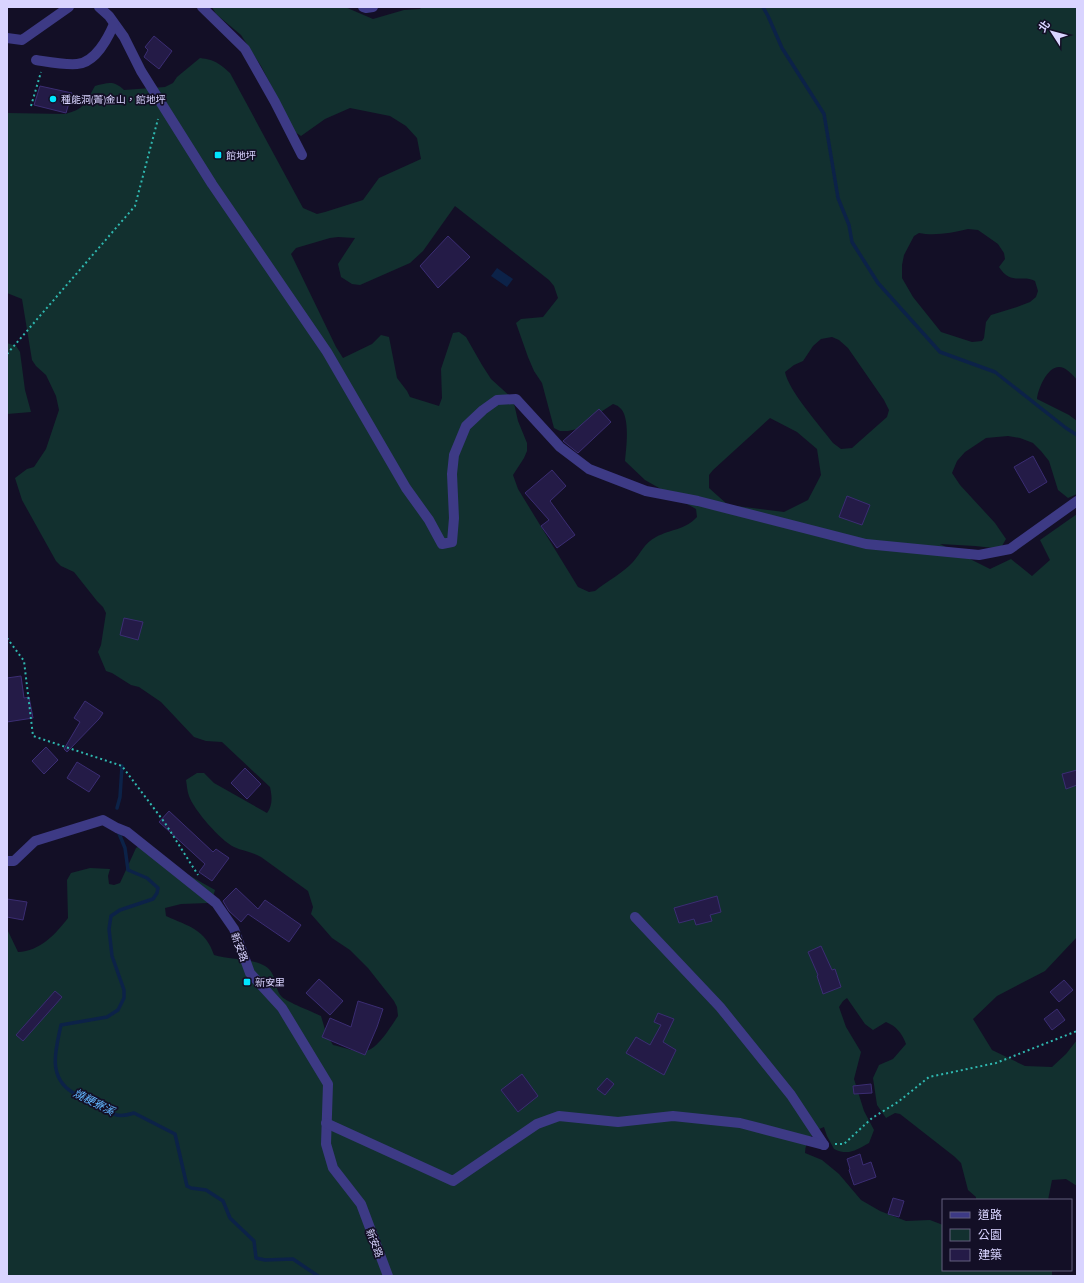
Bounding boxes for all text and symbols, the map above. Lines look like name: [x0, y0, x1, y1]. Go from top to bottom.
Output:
north arrow: [1032, 12, 1072, 52]
text: 北: [1035, 18, 1053, 35]
place label: 種能洞(菁)金山，館地坪: [61, 93, 166, 106]
marker: 種能洞(菁)金山，館地坪: [48, 94, 58, 104]
place label: 館地坪: [226, 149, 256, 162]
marker: 館地坪: [213, 150, 223, 160]
street label: 新安路: [228, 931, 251, 963]
place label: 新安里: [255, 976, 285, 989]
marker: 新安里: [242, 977, 252, 987]
water label: 燒粳寮溪: [71, 1086, 119, 1119]
legend: [942, 1199, 1072, 1271]
text: 道路: [978, 1207, 1002, 1222]
street label: 新安路: [363, 1227, 386, 1260]
text: 公園: [978, 1227, 1002, 1242]
text: 建築: [978, 1247, 1002, 1262]

